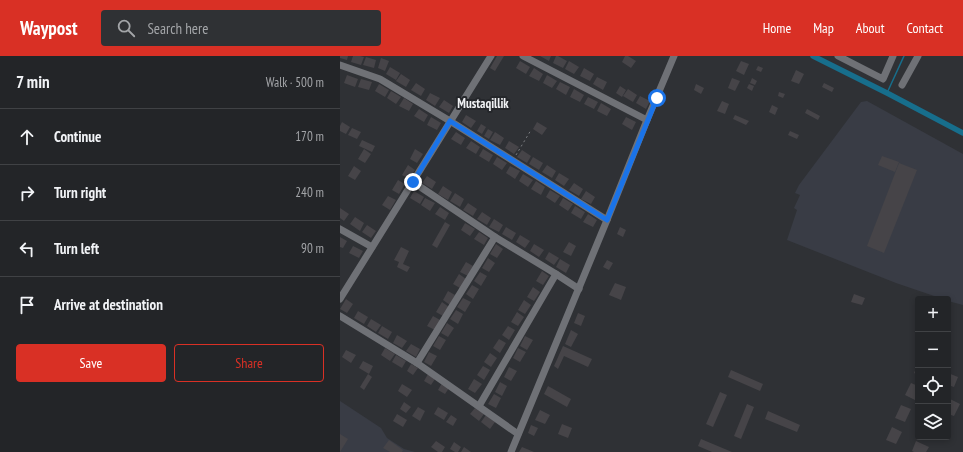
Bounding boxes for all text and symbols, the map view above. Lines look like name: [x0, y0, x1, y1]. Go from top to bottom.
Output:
search box: [101, 10, 381, 46]
text: Waypost: [20, 16, 77, 40]
icon: search: [115, 17, 137, 39]
text: Search here: [147, 19, 208, 38]
text: Home: [763, 19, 791, 37]
text: Map: [813, 19, 834, 37]
text: About: [856, 19, 885, 37]
text: Contact: [907, 19, 943, 37]
text: 7 min: [16, 71, 50, 93]
text: Walk · 500 m: [266, 74, 324, 91]
route start: [648, 89, 666, 107]
district label: Mustaqillik: [457, 95, 509, 112]
icon: ahead: [16, 126, 38, 148]
text: Continue: [54, 127, 101, 146]
text: 170 m: [295, 128, 324, 145]
route end: [404, 173, 422, 191]
icon: right: [16, 182, 38, 204]
text: Turn right: [54, 183, 106, 202]
text: 240 m: [295, 184, 324, 201]
icon: left: [16, 238, 38, 260]
text: Turn left: [54, 239, 99, 258]
text: 90 m: [301, 240, 324, 257]
icon: arrive: [16, 294, 38, 316]
text: Arrive at destination: [54, 295, 163, 314]
map controls: [915, 296, 951, 440]
button: +: [915, 296, 951, 332]
button: −: [915, 332, 951, 368]
button: Save: [16, 344, 166, 382]
button: Share: [174, 344, 324, 382]
button: locate: [915, 368, 951, 404]
button: layers: [915, 404, 951, 440]

